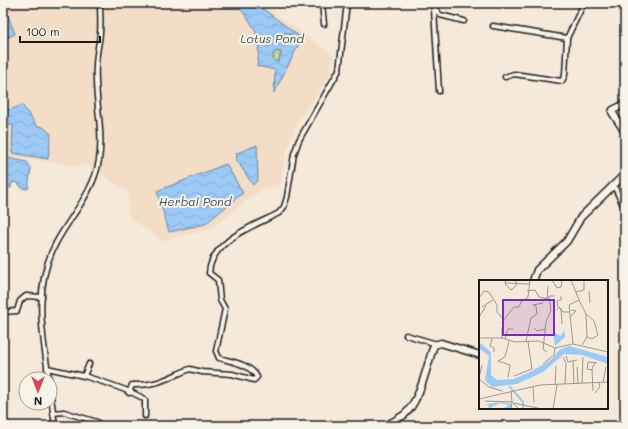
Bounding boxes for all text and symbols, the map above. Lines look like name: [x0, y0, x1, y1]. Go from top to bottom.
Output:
scale bar: [20, 18, 100, 44]
text: 100 m: [26, 23, 60, 39]
water label: Lotus Pond: [240, 30, 305, 46]
water label: Herbal Pond: [159, 193, 233, 209]
inset map: [479, 280, 608, 409]
north arrow: [18, 371, 58, 411]
text: N: [34, 394, 42, 409]

